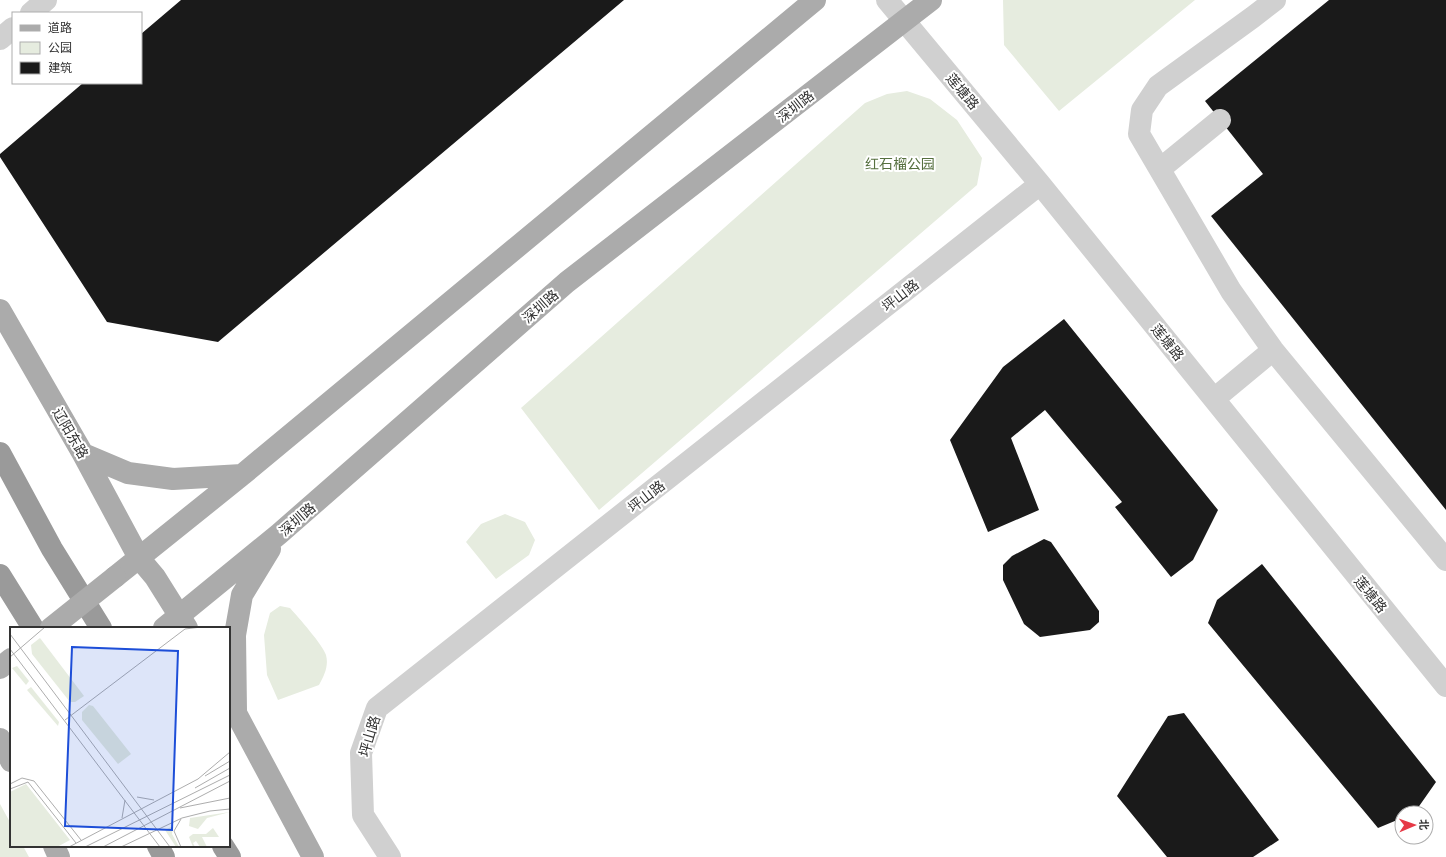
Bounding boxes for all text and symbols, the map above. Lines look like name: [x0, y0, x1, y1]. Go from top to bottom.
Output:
legend: [12, 12, 142, 84]
text: 道路: [48, 20, 72, 35]
text: 公园: [48, 40, 72, 55]
text: 建筑: [48, 60, 72, 75]
street label: 莲塘路: [943, 69, 983, 113]
street label: 深圳路: [773, 86, 817, 126]
park label: 红石榴公园: [865, 155, 935, 172]
street label: 坪山路: [878, 275, 922, 315]
street label: 深圳路: [519, 286, 561, 326]
street label: 莲塘路: [1148, 320, 1188, 364]
street label: 辽阳东路: [50, 405, 92, 461]
street label: 坪山路: [624, 476, 668, 516]
street label: 深圳路: [276, 499, 318, 539]
street label: 莲塘路: [1351, 572, 1391, 616]
inset map: [10, 627, 230, 847]
street label: 坪山路: [355, 713, 383, 759]
north arrow: [1394, 805, 1434, 845]
text: 北: [1417, 819, 1431, 830]

